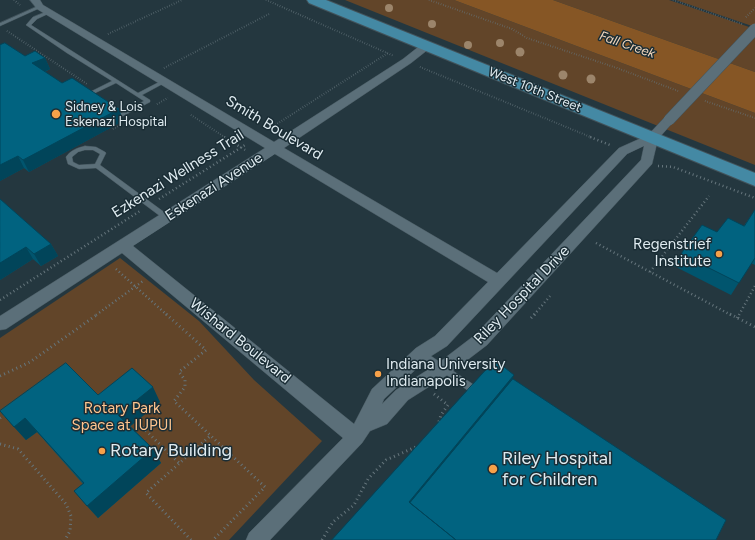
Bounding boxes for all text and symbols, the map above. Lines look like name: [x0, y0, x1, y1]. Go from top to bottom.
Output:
water label: Fall Creek: [597, 28, 657, 62]
street label: West 10th Street: [486, 64, 584, 116]
street label: Smith Boulevard: [222, 92, 326, 164]
place label: Sidney & Lois Eskenazi Hospital: [65, 99, 167, 130]
marker: Sidney & Lois Eskenazi Hospital: [50, 108, 62, 120]
street label: Ezkenazi Wellness Trail: [109, 126, 247, 222]
street label: Eskenazi Avenue: [162, 149, 266, 225]
place label: Regenstrief Institute: [633, 236, 711, 271]
street label: Riley Hospital Drive: [470, 242, 574, 348]
marker: Regenstrief Institute: [714, 249, 724, 259]
street label: Wishard Boulevard: [186, 295, 294, 387]
place label: Indiana University Indianapolis: [386, 356, 505, 391]
marker: Indiana University Indianapolis: [373, 369, 383, 379]
park label: Rotary Park Space at IUPUI: [72, 400, 172, 435]
place label: Rotary Building: [110, 440, 232, 462]
marker: Rotary Building: [97, 446, 107, 456]
place label: Riley Hospital for Children: [502, 448, 612, 490]
marker: Riley Hospital for Children: [487, 463, 499, 475]

